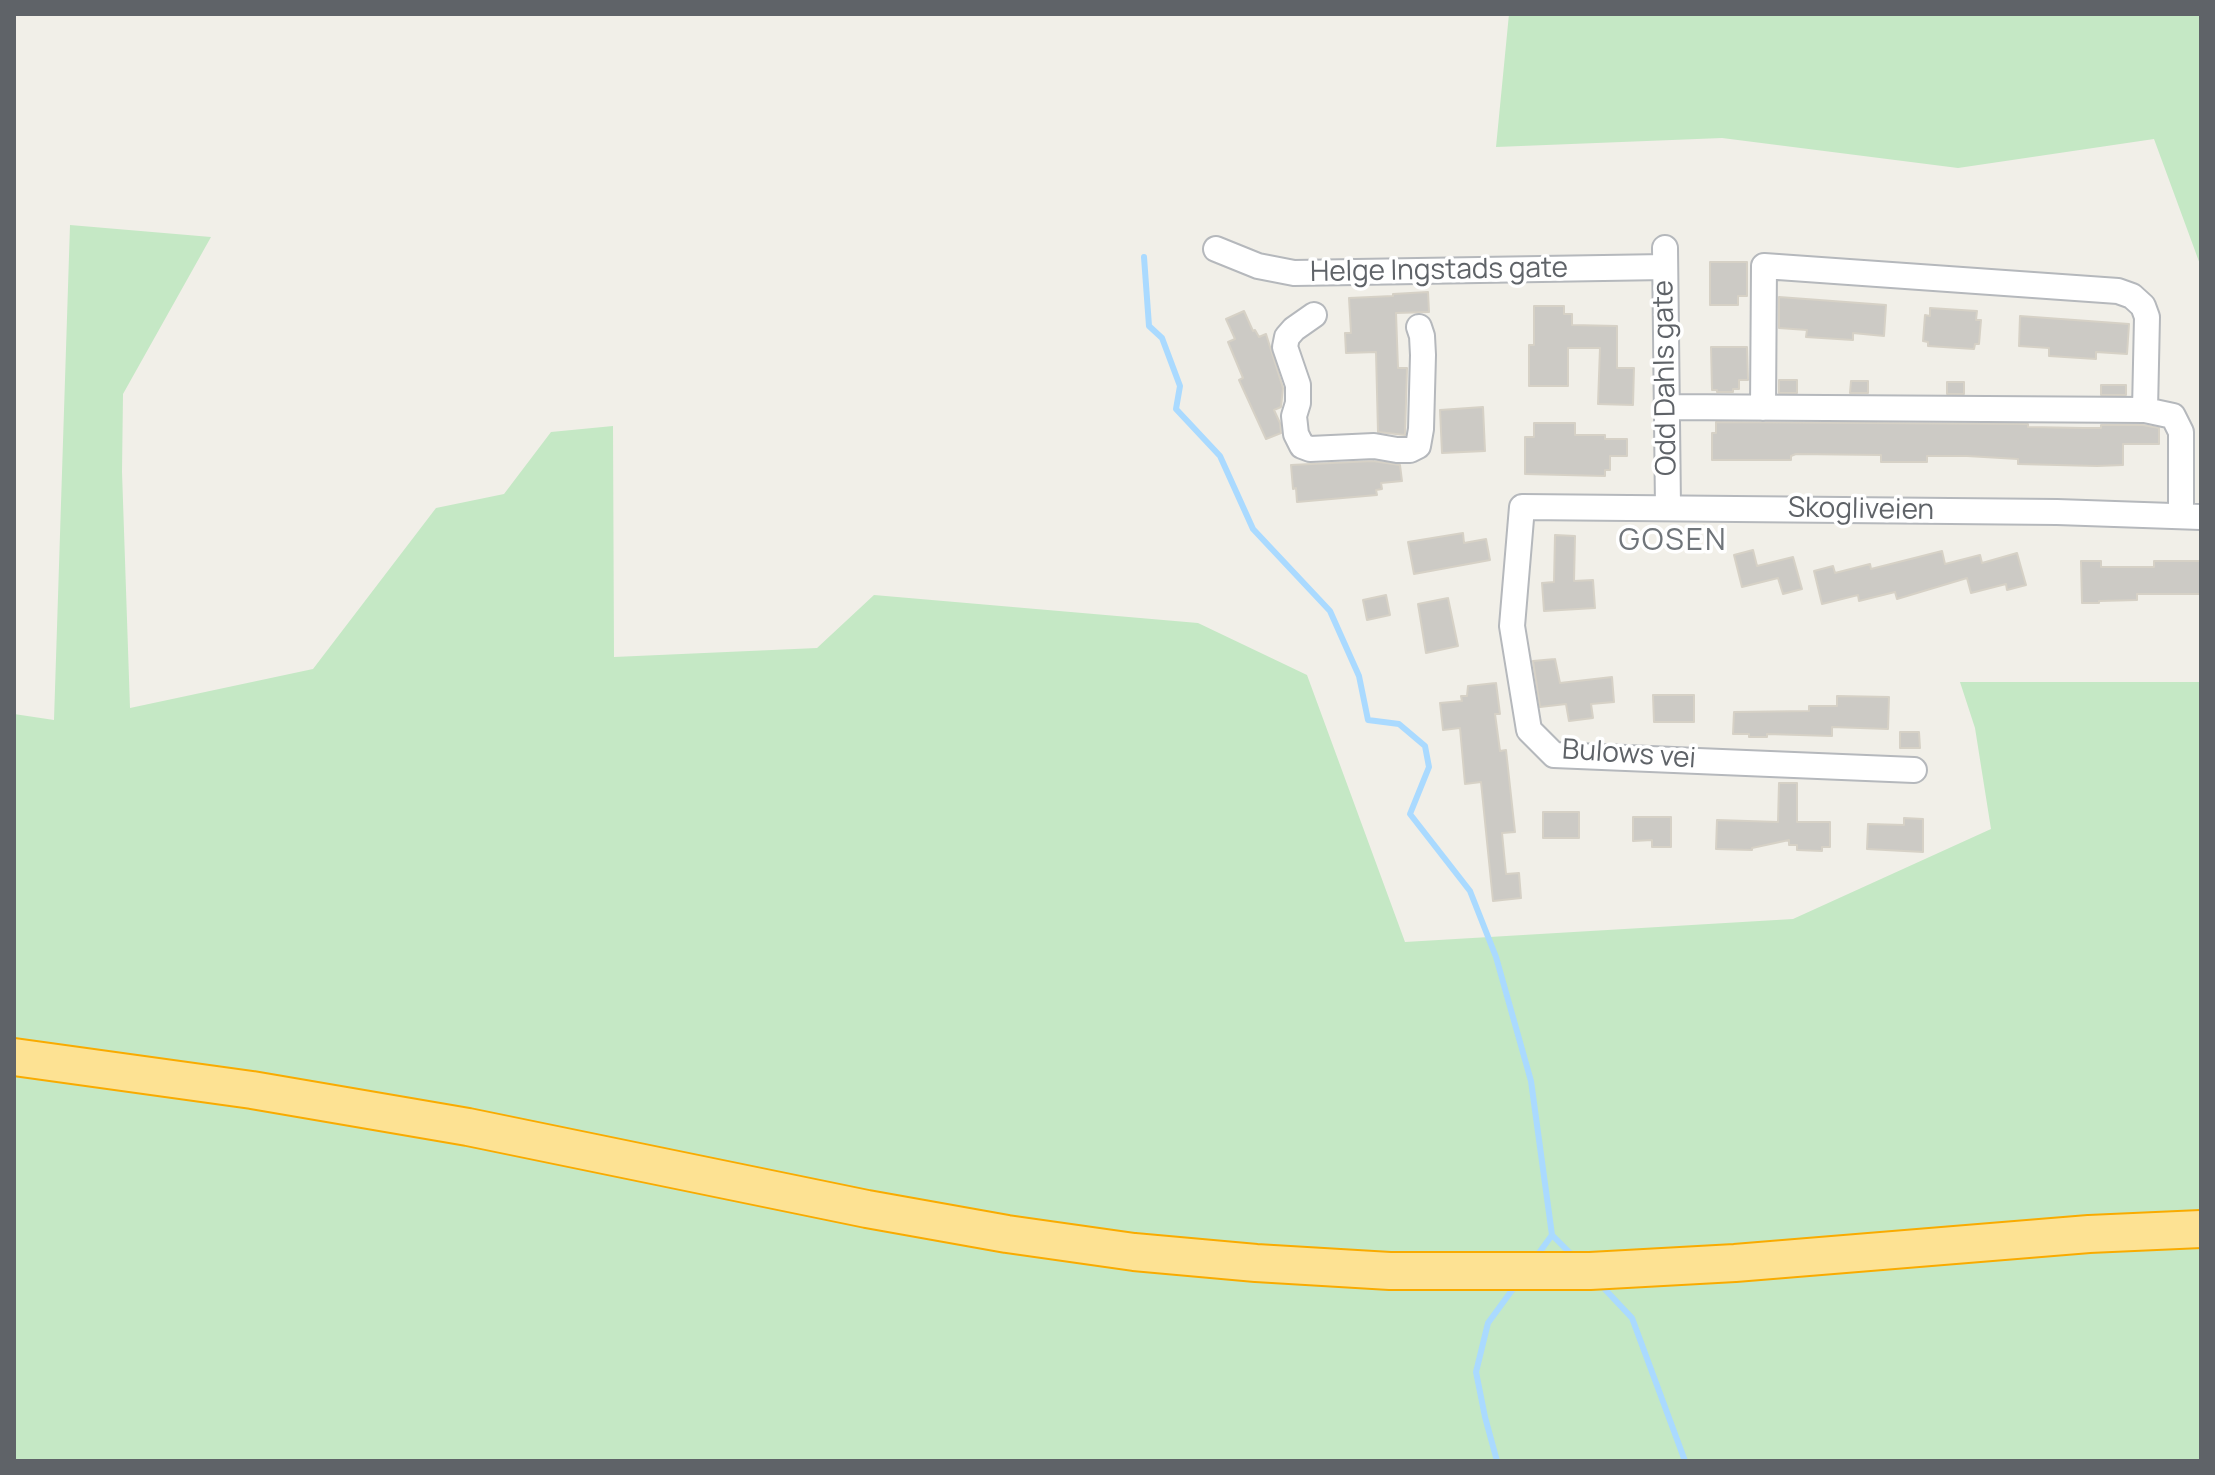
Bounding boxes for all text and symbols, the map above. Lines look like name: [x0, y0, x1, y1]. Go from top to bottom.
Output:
street label: Helge Ingstads gate: [1310, 252, 1568, 290]
street label: Odd Dahls gate: [1647, 280, 1685, 476]
street label: Skogliveien: [1788, 492, 1934, 528]
district label: GOSEN: [1619, 524, 1727, 560]
street label: Bulows vei: [1561, 734, 1697, 776]

